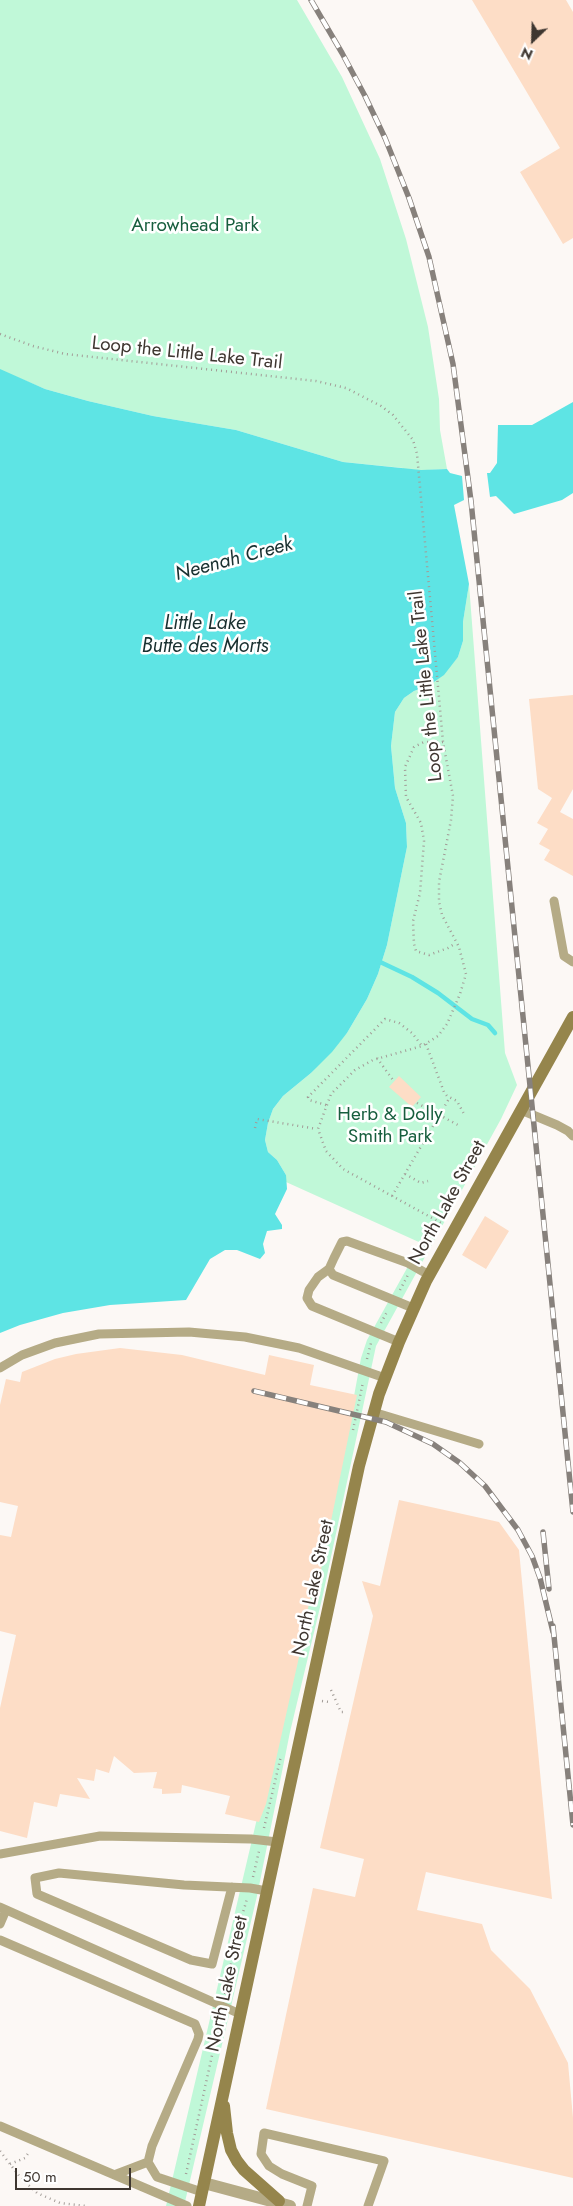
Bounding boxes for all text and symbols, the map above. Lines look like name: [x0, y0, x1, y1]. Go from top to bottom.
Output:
north arrow: [508, 15, 558, 65]
text: N: [518, 42, 536, 65]
park label: Arrowhead Park: [131, 215, 259, 237]
street label: Loop the Little Lake Trail: [90, 333, 284, 375]
water label: Neenah Creek: [173, 533, 295, 587]
street label: Loop the Little Lake Trail: [406, 589, 448, 783]
water label: Little Lake Butte des Morts: [142, 612, 268, 659]
park label: Herb & Dolly Smith Park: [337, 1104, 443, 1148]
street label: North Lake Street: [404, 1137, 492, 1269]
street label: North Lake Street: [288, 1518, 340, 1658]
street label: North Lake Street: [202, 1914, 254, 2054]
scale bar: [18, 2158, 134, 2190]
text: 50 m: [23, 2166, 57, 2188]

